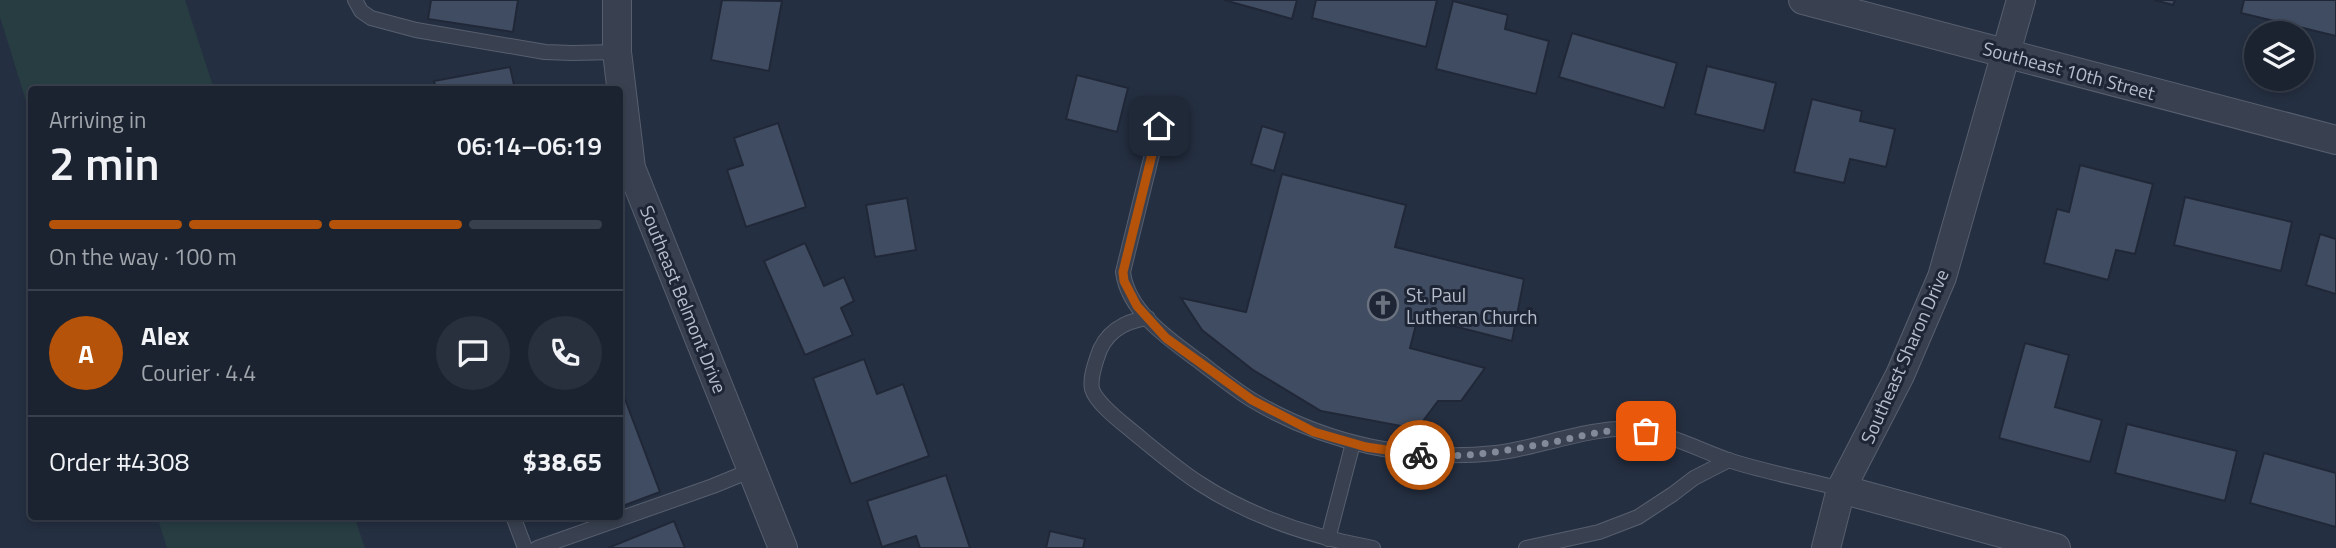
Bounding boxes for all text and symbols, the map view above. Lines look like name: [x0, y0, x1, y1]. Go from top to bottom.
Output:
map controls: [2244, 21, 2314, 91]
button: layers: [2244, 21, 2314, 91]
street label: Southeast 10th Street: [1980, 33, 2159, 107]
pin: [1129, 96, 1189, 156]
text: Arriving in: [49, 102, 146, 137]
icon: home: [1140, 107, 1178, 145]
text: 06:14–06:19: [457, 126, 602, 165]
text: 2 min: [49, 128, 160, 198]
street label: Southeast Belmont Drive: [633, 201, 735, 397]
text: On the way · 100 m: [49, 239, 237, 274]
street label: Southeast Sharon Drive: [1852, 264, 1956, 448]
place label: St. Paul Lutheran Church: [1406, 280, 1538, 331]
church icon: St. Paul Lutheran Church: [1366, 288, 1400, 322]
text: Alex: [141, 316, 189, 355]
button: chat: [436, 316, 510, 390]
button: phone: [528, 316, 602, 390]
text: A: [78, 334, 94, 373]
text: Courier · 4.4: [141, 355, 256, 390]
pin: [1616, 401, 1676, 461]
icon: bag: [1627, 412, 1665, 450]
courier: [1385, 420, 1455, 490]
icon: bike: [1401, 436, 1439, 474]
text: Order #4308: [49, 442, 189, 481]
text: $38.65: [523, 442, 602, 481]

